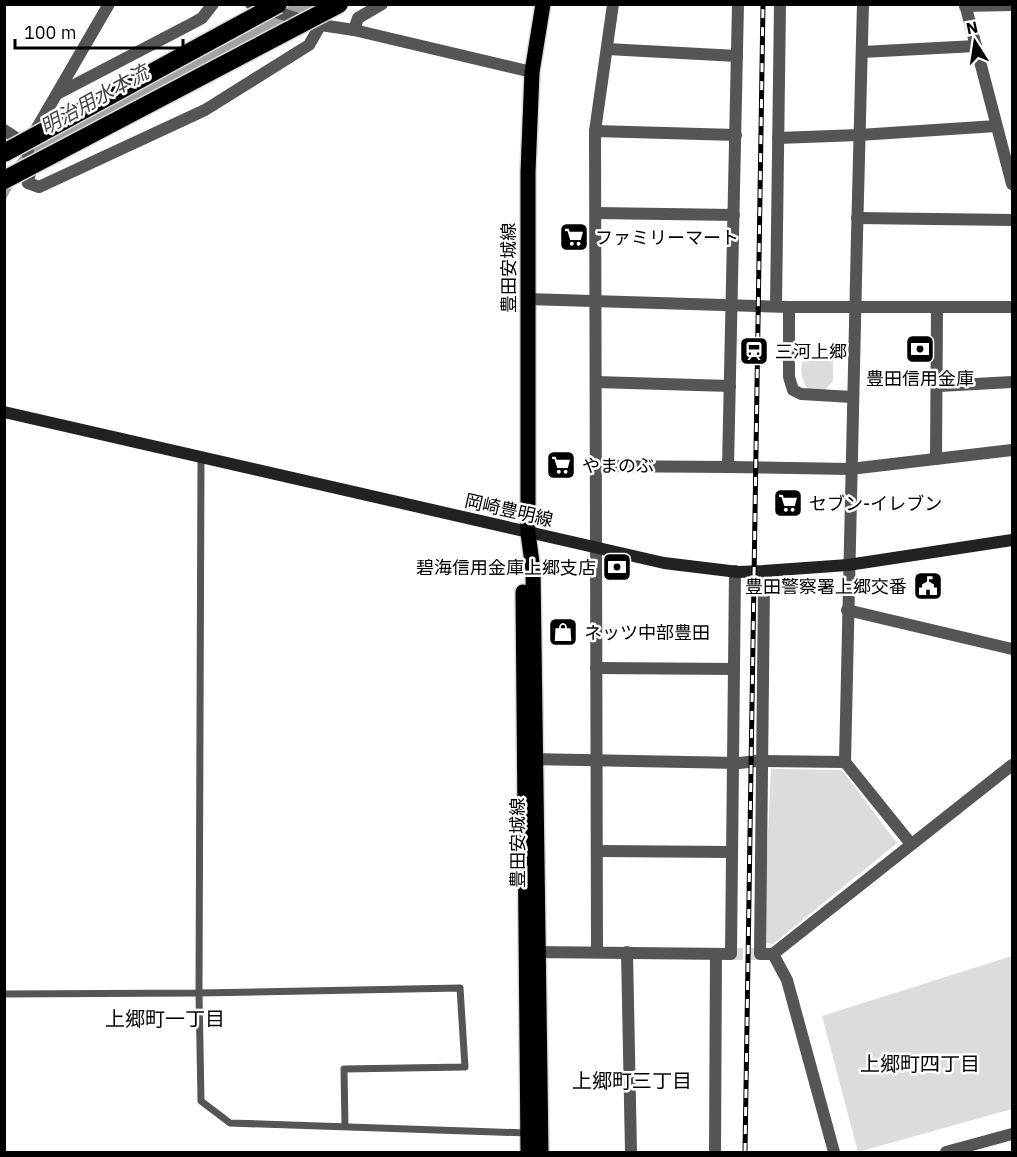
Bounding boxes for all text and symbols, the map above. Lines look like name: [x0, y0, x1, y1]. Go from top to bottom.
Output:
scale bar: [15, 12, 183, 50]
north arrow: [945, 12, 1005, 72]
text: N: [964, 16, 980, 38]
text: 100 m: [24, 21, 76, 44]
water label: 明治用水本流: [35, 57, 156, 140]
supermarket icon: ファミリーマート: [558, 221, 590, 253]
street label: 豊田安城線: [497, 223, 520, 313]
place label: ファミリーマート: [595, 226, 739, 249]
bank icon: 豊田信用金庫: [904, 333, 936, 365]
station icon: 三河上郷: [738, 335, 770, 367]
place label: 三河上郷: [775, 340, 847, 363]
place label: 豊田信用金庫: [866, 367, 974, 390]
supermarket icon: やまのぶ: [545, 449, 577, 481]
place label: やまのぶ: [582, 454, 654, 477]
supermarket icon: セブン-イレブン: [772, 487, 804, 519]
street label: 岡崎豊明線: [463, 489, 555, 531]
place label: セブン-イレブン: [809, 492, 942, 515]
bank icon: 碧海信用金庫上郷支店: [601, 551, 633, 583]
place label: 碧海信用金庫上郷支店: [416, 556, 596, 579]
public building icon: 豊田警察署上郷交番: [912, 570, 944, 602]
place label: 豊田警察署上郷交番: [745, 575, 907, 598]
shop icon: ネッツ中部豊田: [547, 616, 579, 648]
place label: ネッツ中部豊田: [584, 621, 710, 644]
street label: 豊田安城線: [506, 798, 529, 888]
district label: 上郷町一丁目: [105, 1005, 225, 1032]
district label: 上郷町四丁目: [860, 1050, 980, 1077]
district label: 上郷町三丁目: [572, 1067, 692, 1094]

